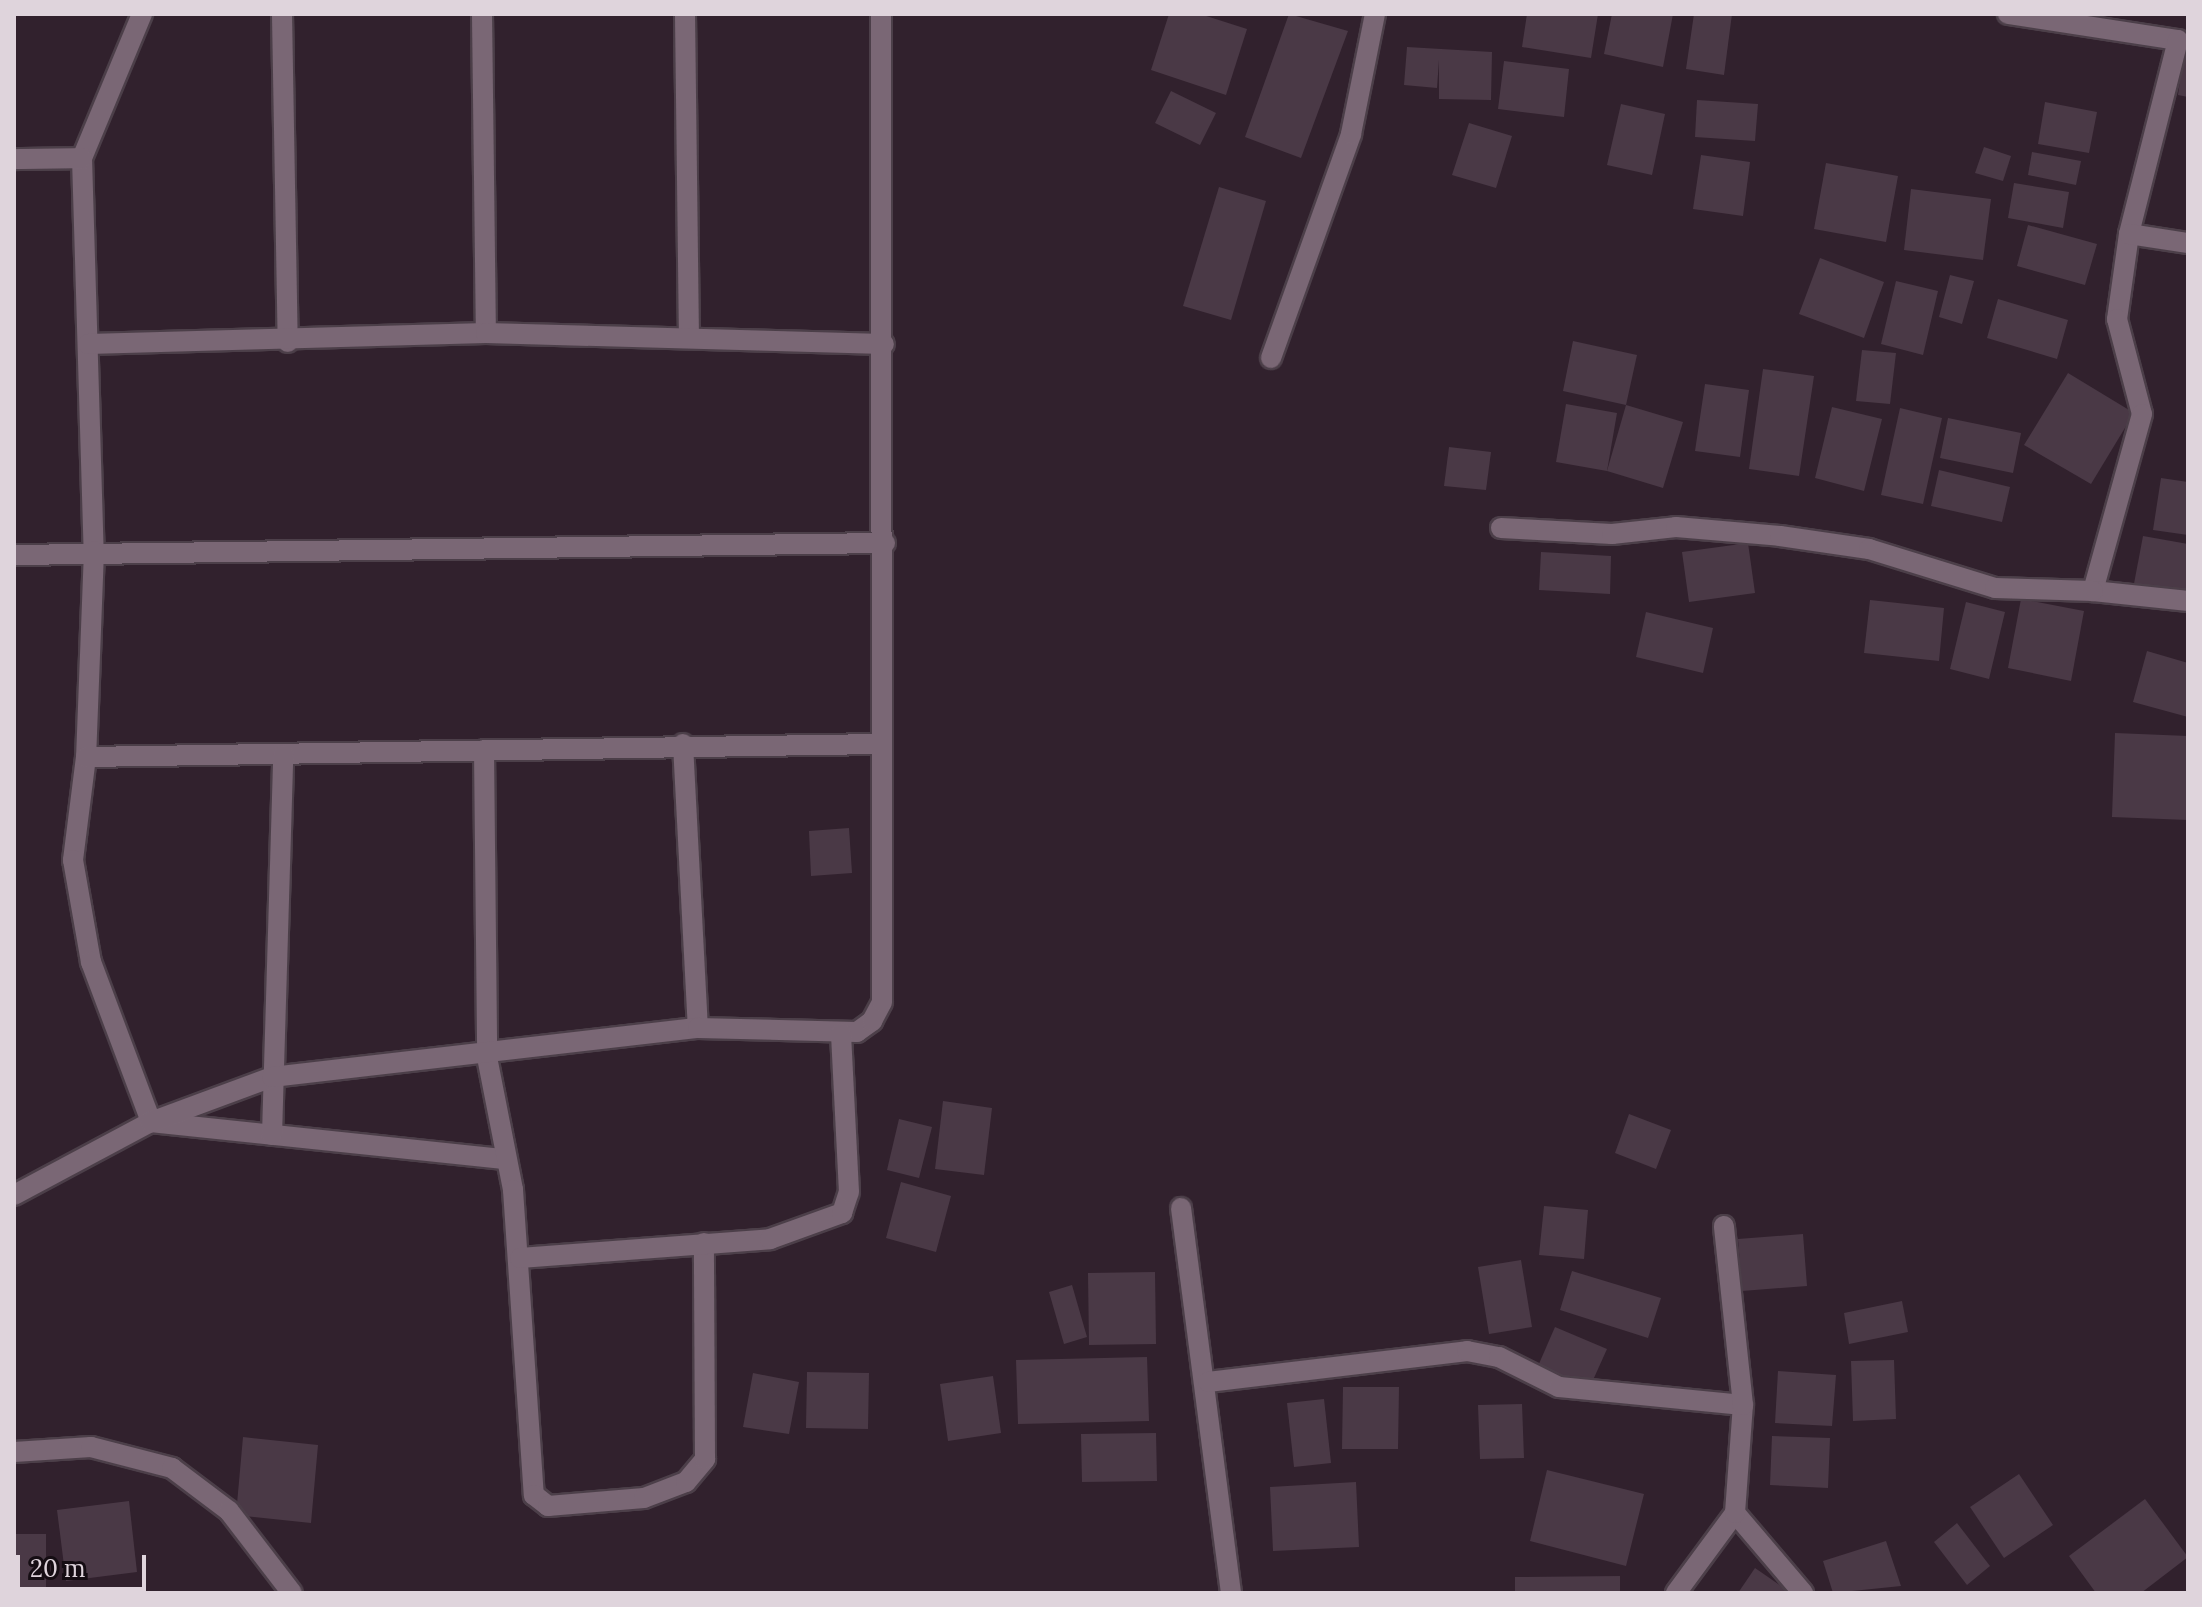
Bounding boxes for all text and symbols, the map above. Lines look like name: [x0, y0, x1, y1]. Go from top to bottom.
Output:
scale bar: [20, 1539, 150, 1589]
text: 20 m: [30, 1553, 86, 1584]

